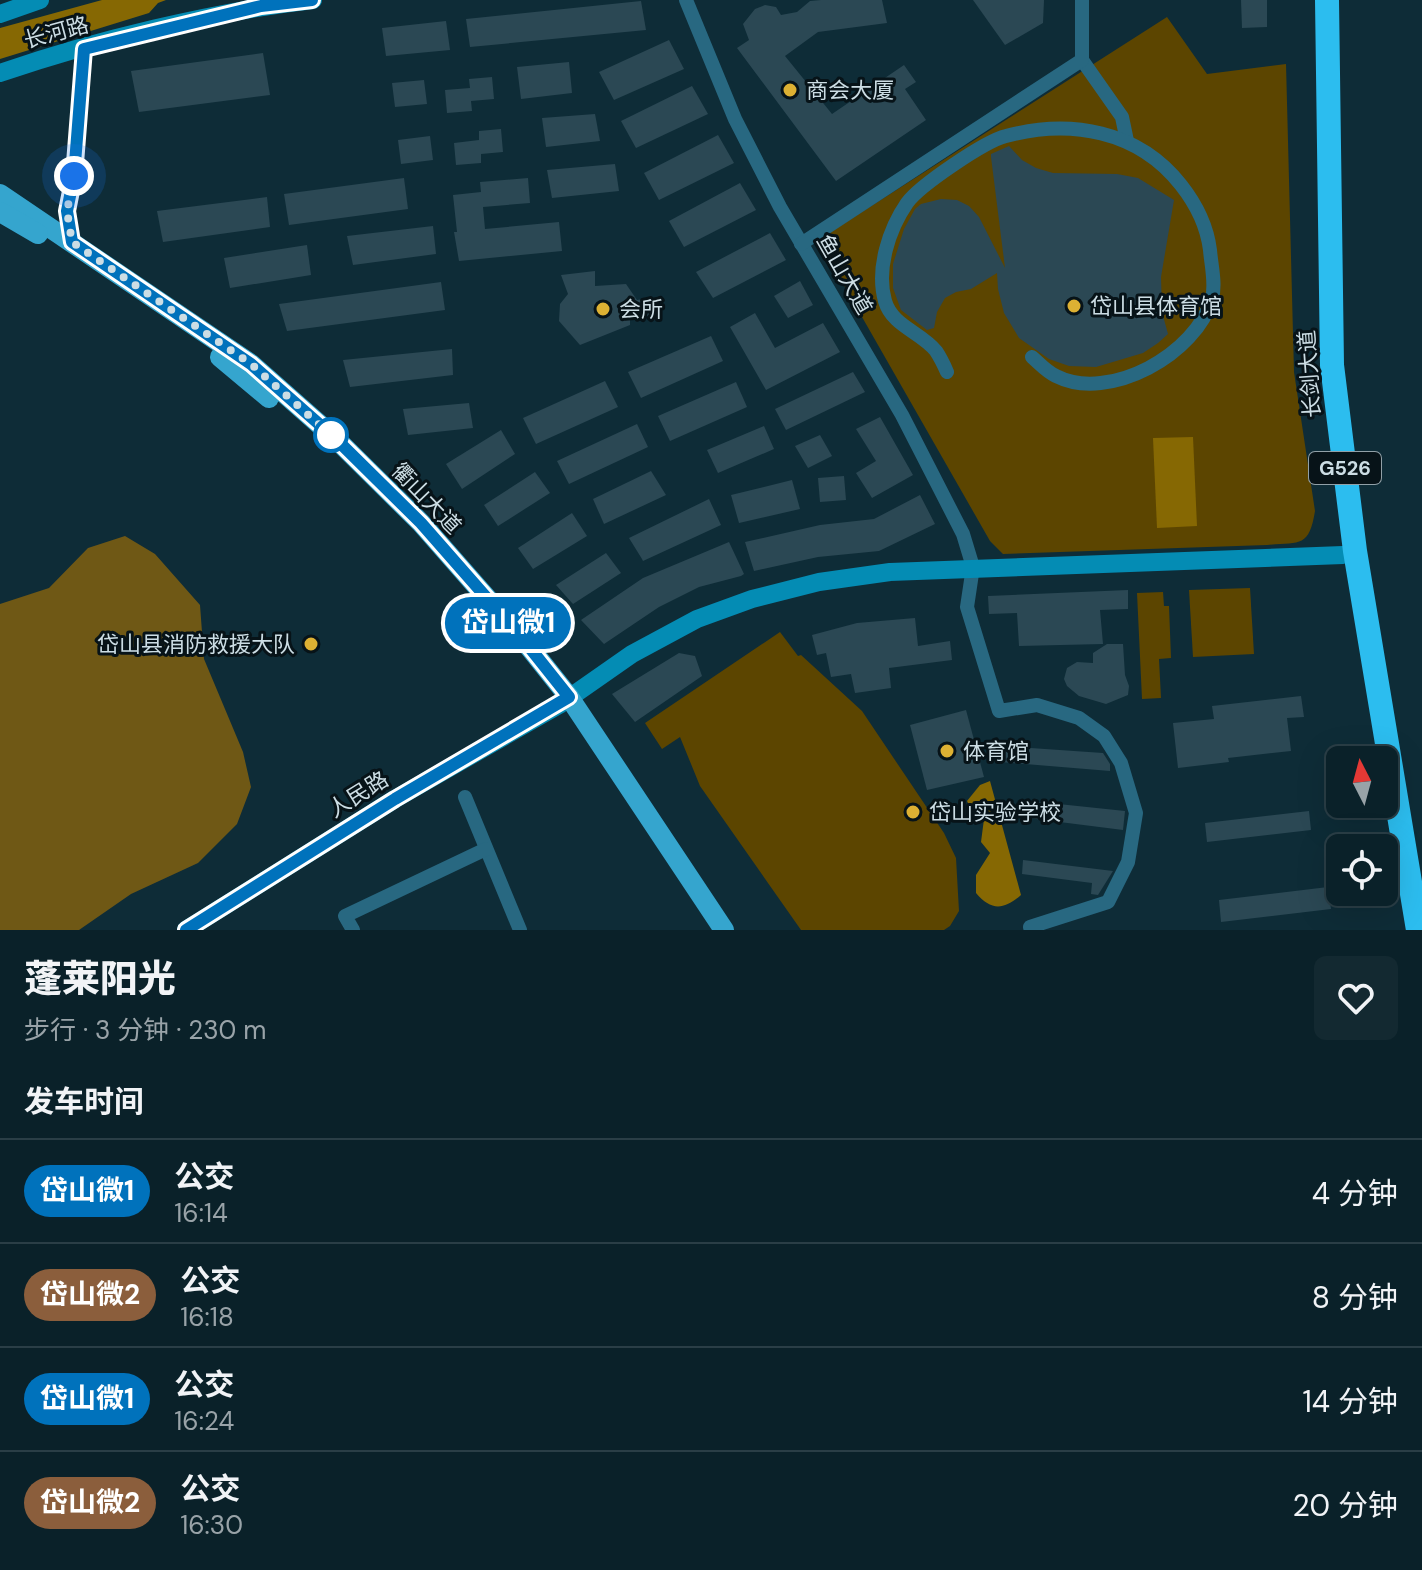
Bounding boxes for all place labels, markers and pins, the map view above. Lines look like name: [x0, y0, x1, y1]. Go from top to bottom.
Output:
place label: 商会大厦: [806, 76, 894, 105]
marker: 商会大厦: [781, 81, 799, 99]
place label: 岱山县体育馆: [1090, 292, 1222, 321]
place label: 会所: [619, 295, 663, 324]
marker: 岱山县体育馆: [1065, 297, 1083, 315]
marker: 会所: [594, 300, 612, 318]
unlabelled marker: [314, 418, 348, 452]
place label: 岱山县消防救援大队: [97, 630, 295, 659]
marker: 岱山县消防救援大队: [302, 635, 320, 653]
place label: 体育馆: [963, 737, 1029, 766]
marker: 体育馆: [938, 742, 956, 760]
place label: 岱山实验学校: [929, 798, 1061, 827]
marker: 岱山实验学校: [904, 803, 922, 821]

